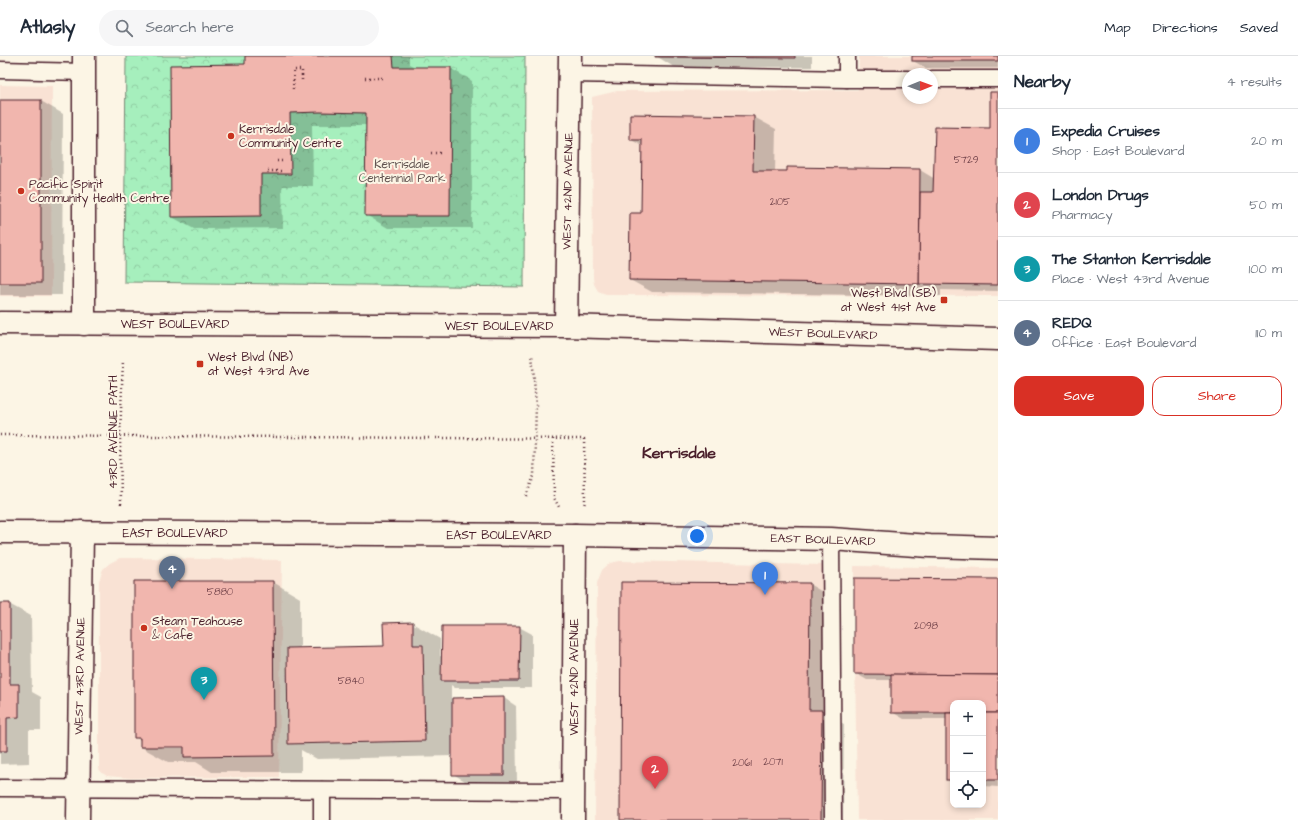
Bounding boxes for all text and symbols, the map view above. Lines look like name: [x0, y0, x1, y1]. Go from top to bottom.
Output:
search box: [99, 10, 379, 46]
text: Atlasly: [20, 14, 75, 41]
icon: search: [113, 17, 135, 39]
text: Search here: [145, 17, 234, 38]
text: Map: [1104, 18, 1131, 38]
text: Directions: [1153, 18, 1218, 38]
text: Saved: [1240, 18, 1278, 38]
north arrow: [902, 68, 938, 104]
text: Nearby: [1014, 70, 1071, 94]
text: 4 results: [1227, 73, 1282, 91]
place label: Kerrisdale Community Centre: [239, 121, 343, 153]
text: Expedia Cruises: [1052, 121, 1160, 142]
marker: Kerrisdale Community Centre: [226, 131, 236, 141]
street label: WEST 42ND AVENUE: [558, 132, 578, 250]
text: 1: [1026, 132, 1028, 150]
text: 20 m: [1251, 132, 1282, 150]
text: Shop · East Boulevard: [1052, 142, 1184, 160]
house number: 5729: [954, 153, 979, 167]
park label: Kerrisdale Centennial Park: [359, 156, 446, 187]
place label: Pacific Spirit Community Health Centre: [29, 176, 170, 208]
text: London Drugs: [1052, 185, 1149, 206]
marker: Pacific Spirit Community Health Centre: [16, 186, 26, 196]
house number: 2105: [770, 195, 790, 209]
text: 2: [1023, 196, 1031, 214]
text: 50 m: [1249, 196, 1282, 214]
text: Pharmacy: [1052, 206, 1113, 224]
text: The Stanton Kerrisdale: [1052, 249, 1211, 270]
text: 3: [1024, 260, 1030, 278]
text: 100 m: [1249, 260, 1282, 278]
text: Place · West 43rd Avenue: [1052, 270, 1209, 288]
place label: West Blvd (SB) at West 41st Ave: [841, 285, 936, 316]
marker: West Blvd (SB) at West 41st Ave: [939, 295, 949, 305]
text: REDQ: [1052, 313, 1092, 334]
street label: WEST BOULEVARD: [121, 316, 230, 333]
street label: WEST BOULEVARD: [445, 318, 554, 335]
street label: WEST BOULEVARD: [768, 324, 878, 344]
text: 4: [1023, 324, 1031, 342]
text: 110 m: [1255, 324, 1282, 342]
text: Office · East Boulevard: [1052, 334, 1196, 352]
place label: West Blvd (NB) at West 43rd Ave: [208, 349, 310, 380]
marker: West Blvd (NB) at West 43rd Ave: [195, 359, 205, 369]
street label: 43RD AVENUE PATH: [105, 375, 122, 489]
button: Save: [1014, 376, 1144, 416]
button: Share: [1152, 376, 1282, 416]
district label: Kerrisdale: [642, 442, 716, 464]
street label: EAST BOULEVARD: [122, 525, 228, 542]
your location: [687, 526, 707, 546]
street label: EAST BOULEVARD: [446, 527, 552, 544]
street label: EAST BOULEVARD: [770, 530, 876, 550]
pin: 4: [159, 556, 185, 589]
pin: 1: [752, 562, 778, 595]
house number: 5880: [207, 585, 233, 599]
place label: Steam Teahouse & Cafe: [152, 613, 243, 644]
street label: WEST 43RD AVENUE: [70, 617, 90, 735]
street label: WEST 42ND AVENUE: [566, 618, 583, 736]
house number: 2098: [914, 619, 939, 633]
marker: Steam Teahouse & Cafe: [139, 623, 149, 633]
pin: 3: [191, 667, 217, 700]
house number: 5840: [338, 674, 364, 688]
map controls: [950, 700, 986, 808]
button: +: [950, 700, 986, 736]
button: −: [950, 736, 986, 772]
house number: 2071: [763, 755, 783, 769]
pin: 2: [642, 756, 668, 789]
house number: 2061: [732, 756, 753, 770]
button: locate: [950, 772, 986, 808]

